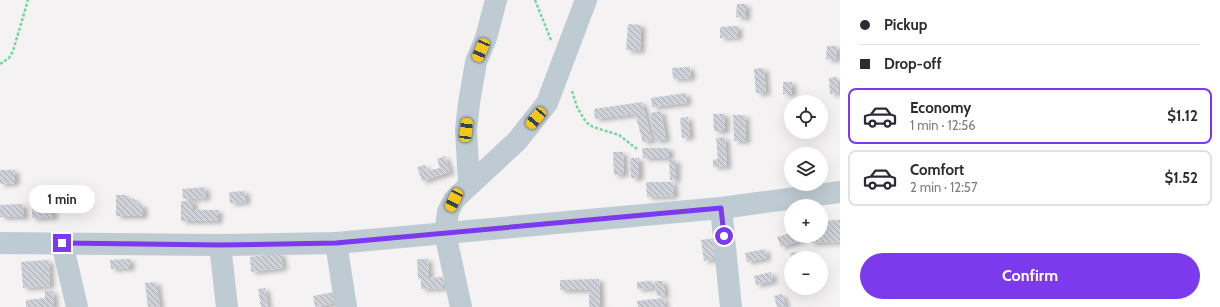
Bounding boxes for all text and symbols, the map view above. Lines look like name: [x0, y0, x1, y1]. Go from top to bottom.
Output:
text: Pickup: [884, 16, 927, 34]
car: [471, 37, 491, 63]
text: Drop-off: [884, 55, 942, 73]
map controls: [784, 95, 828, 295]
button: locate: [784, 95, 828, 139]
icon: car: [862, 98, 898, 134]
text: Economy: [910, 99, 971, 117]
car: [524, 105, 548, 131]
text: $1.12: [1167, 107, 1198, 125]
car: [459, 117, 473, 143]
text: 1 min · 12:56: [910, 117, 976, 133]
button: layers: [784, 147, 828, 191]
icon: car: [862, 160, 898, 196]
text: Comfort: [910, 161, 964, 179]
text: $1.52: [1164, 169, 1198, 187]
text: 2 min · 12:57: [910, 179, 977, 195]
callout: 1 min: [29, 185, 95, 213]
car: [443, 187, 465, 213]
text: 1 min: [47, 191, 77, 207]
button: +: [784, 199, 828, 243]
route start: [715, 227, 733, 245]
route end: [53, 234, 71, 252]
button: −: [784, 251, 828, 295]
button: Confirm: [860, 253, 1200, 299]

